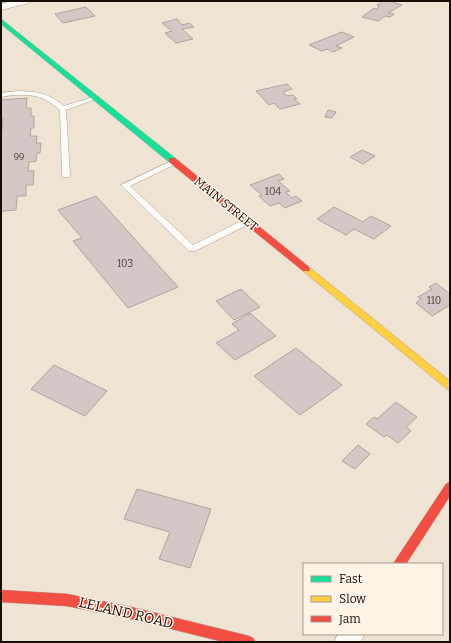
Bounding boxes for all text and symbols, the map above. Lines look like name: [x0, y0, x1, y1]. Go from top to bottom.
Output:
house number: 99: [14, 152, 24, 162]
street label: MAIN STREET: [191, 174, 261, 234]
house number: 104: [265, 186, 281, 198]
house number: 103: [117, 258, 133, 270]
house number: 110: [427, 295, 441, 307]
legend: [303, 563, 443, 635]
text: Fast: [339, 572, 363, 586]
text: Slow: [339, 592, 366, 606]
street label: LELAND ROAD: [77, 594, 175, 632]
text: Jam: [338, 612, 361, 626]

